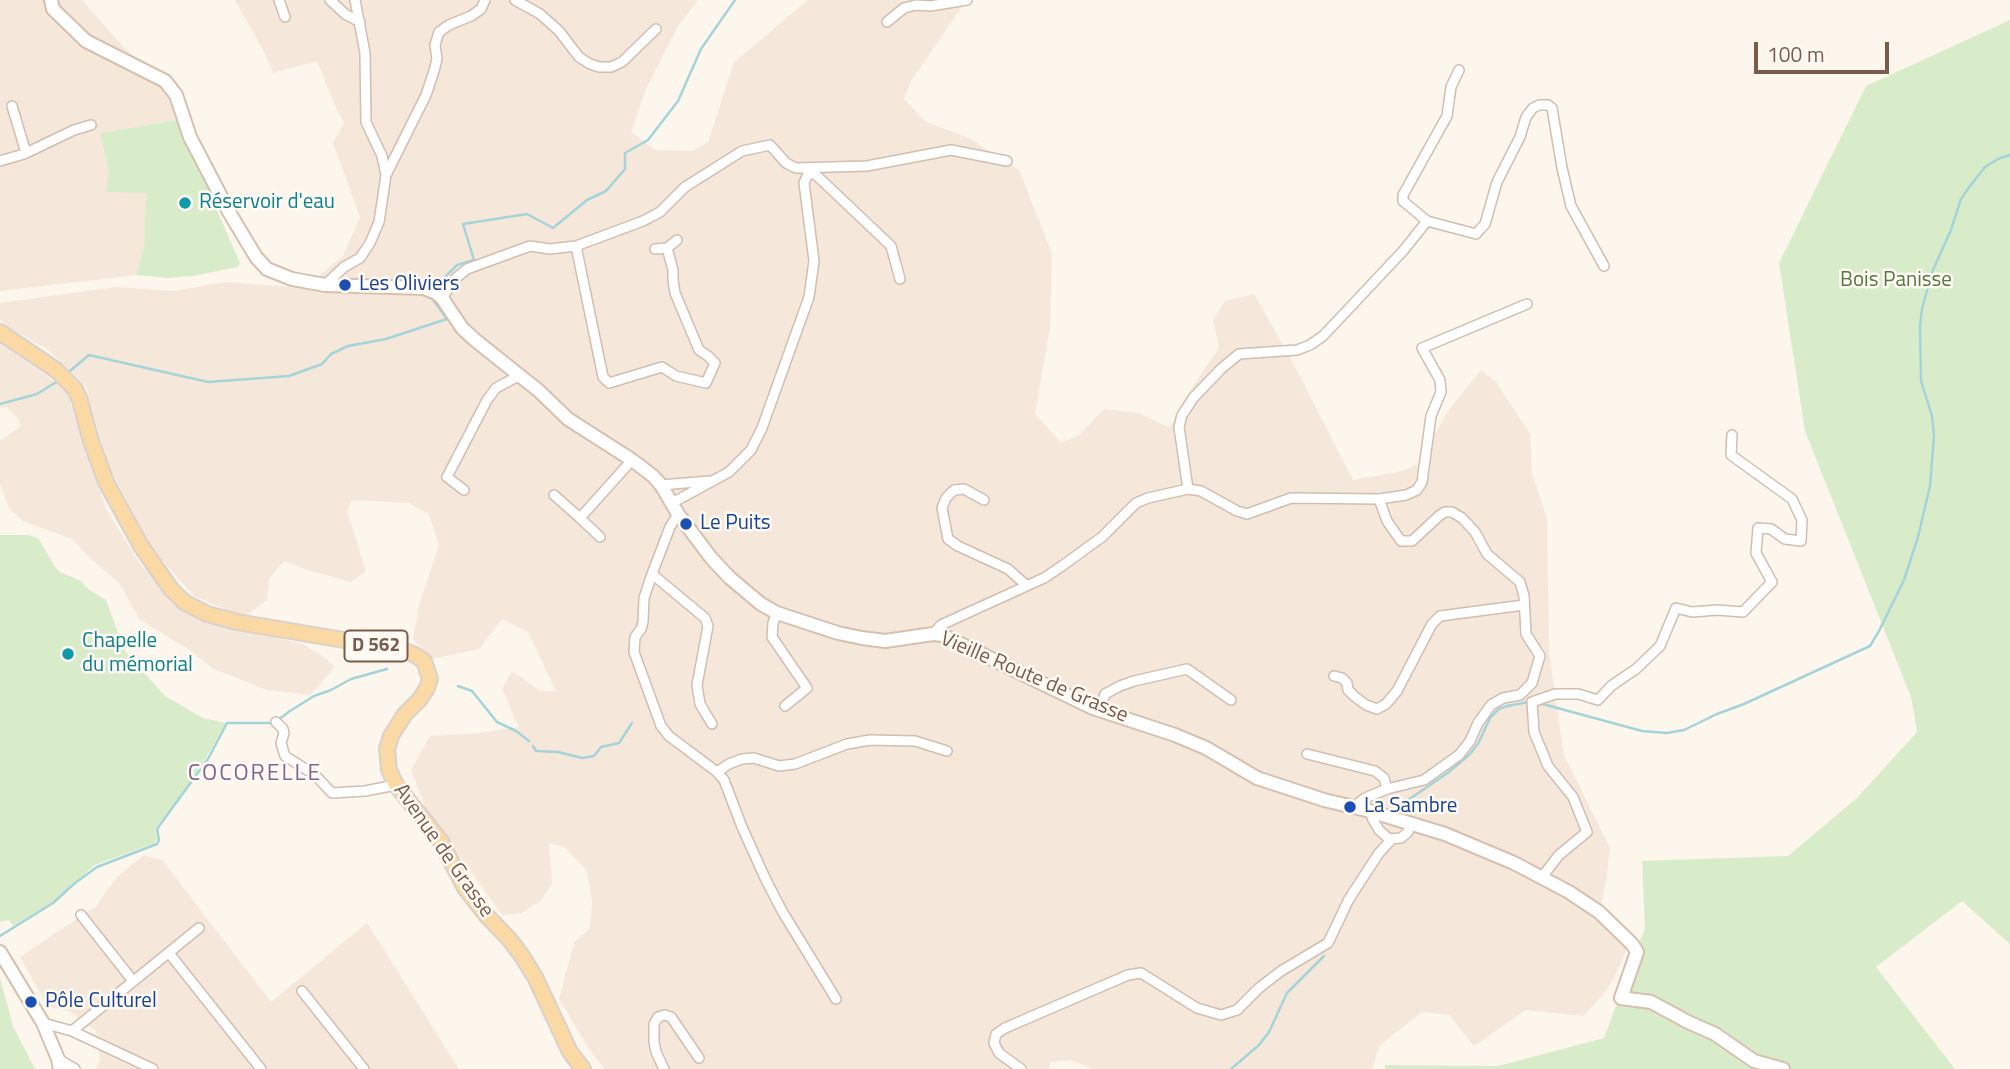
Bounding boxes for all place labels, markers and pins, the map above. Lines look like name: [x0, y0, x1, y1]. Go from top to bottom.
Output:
place label: Réservoir d'eau: [199, 190, 335, 216]
marker: Réservoir d'eau: [177, 195, 193, 211]
place label: Les Oliviers: [359, 272, 460, 298]
marker: Les Oliviers: [337, 277, 353, 293]
place label: Le Puits: [700, 511, 771, 537]
marker: Le Puits: [678, 516, 694, 532]
place label: Chapelle du mémorial: [82, 629, 193, 679]
marker: Chapelle du mémorial: [60, 646, 76, 662]
place label: La Sambre: [1364, 794, 1457, 820]
marker: La Sambre: [1342, 799, 1358, 815]
place label: Pôle Culturel: [45, 989, 157, 1015]
marker: Pôle Culturel: [23, 994, 39, 1010]

